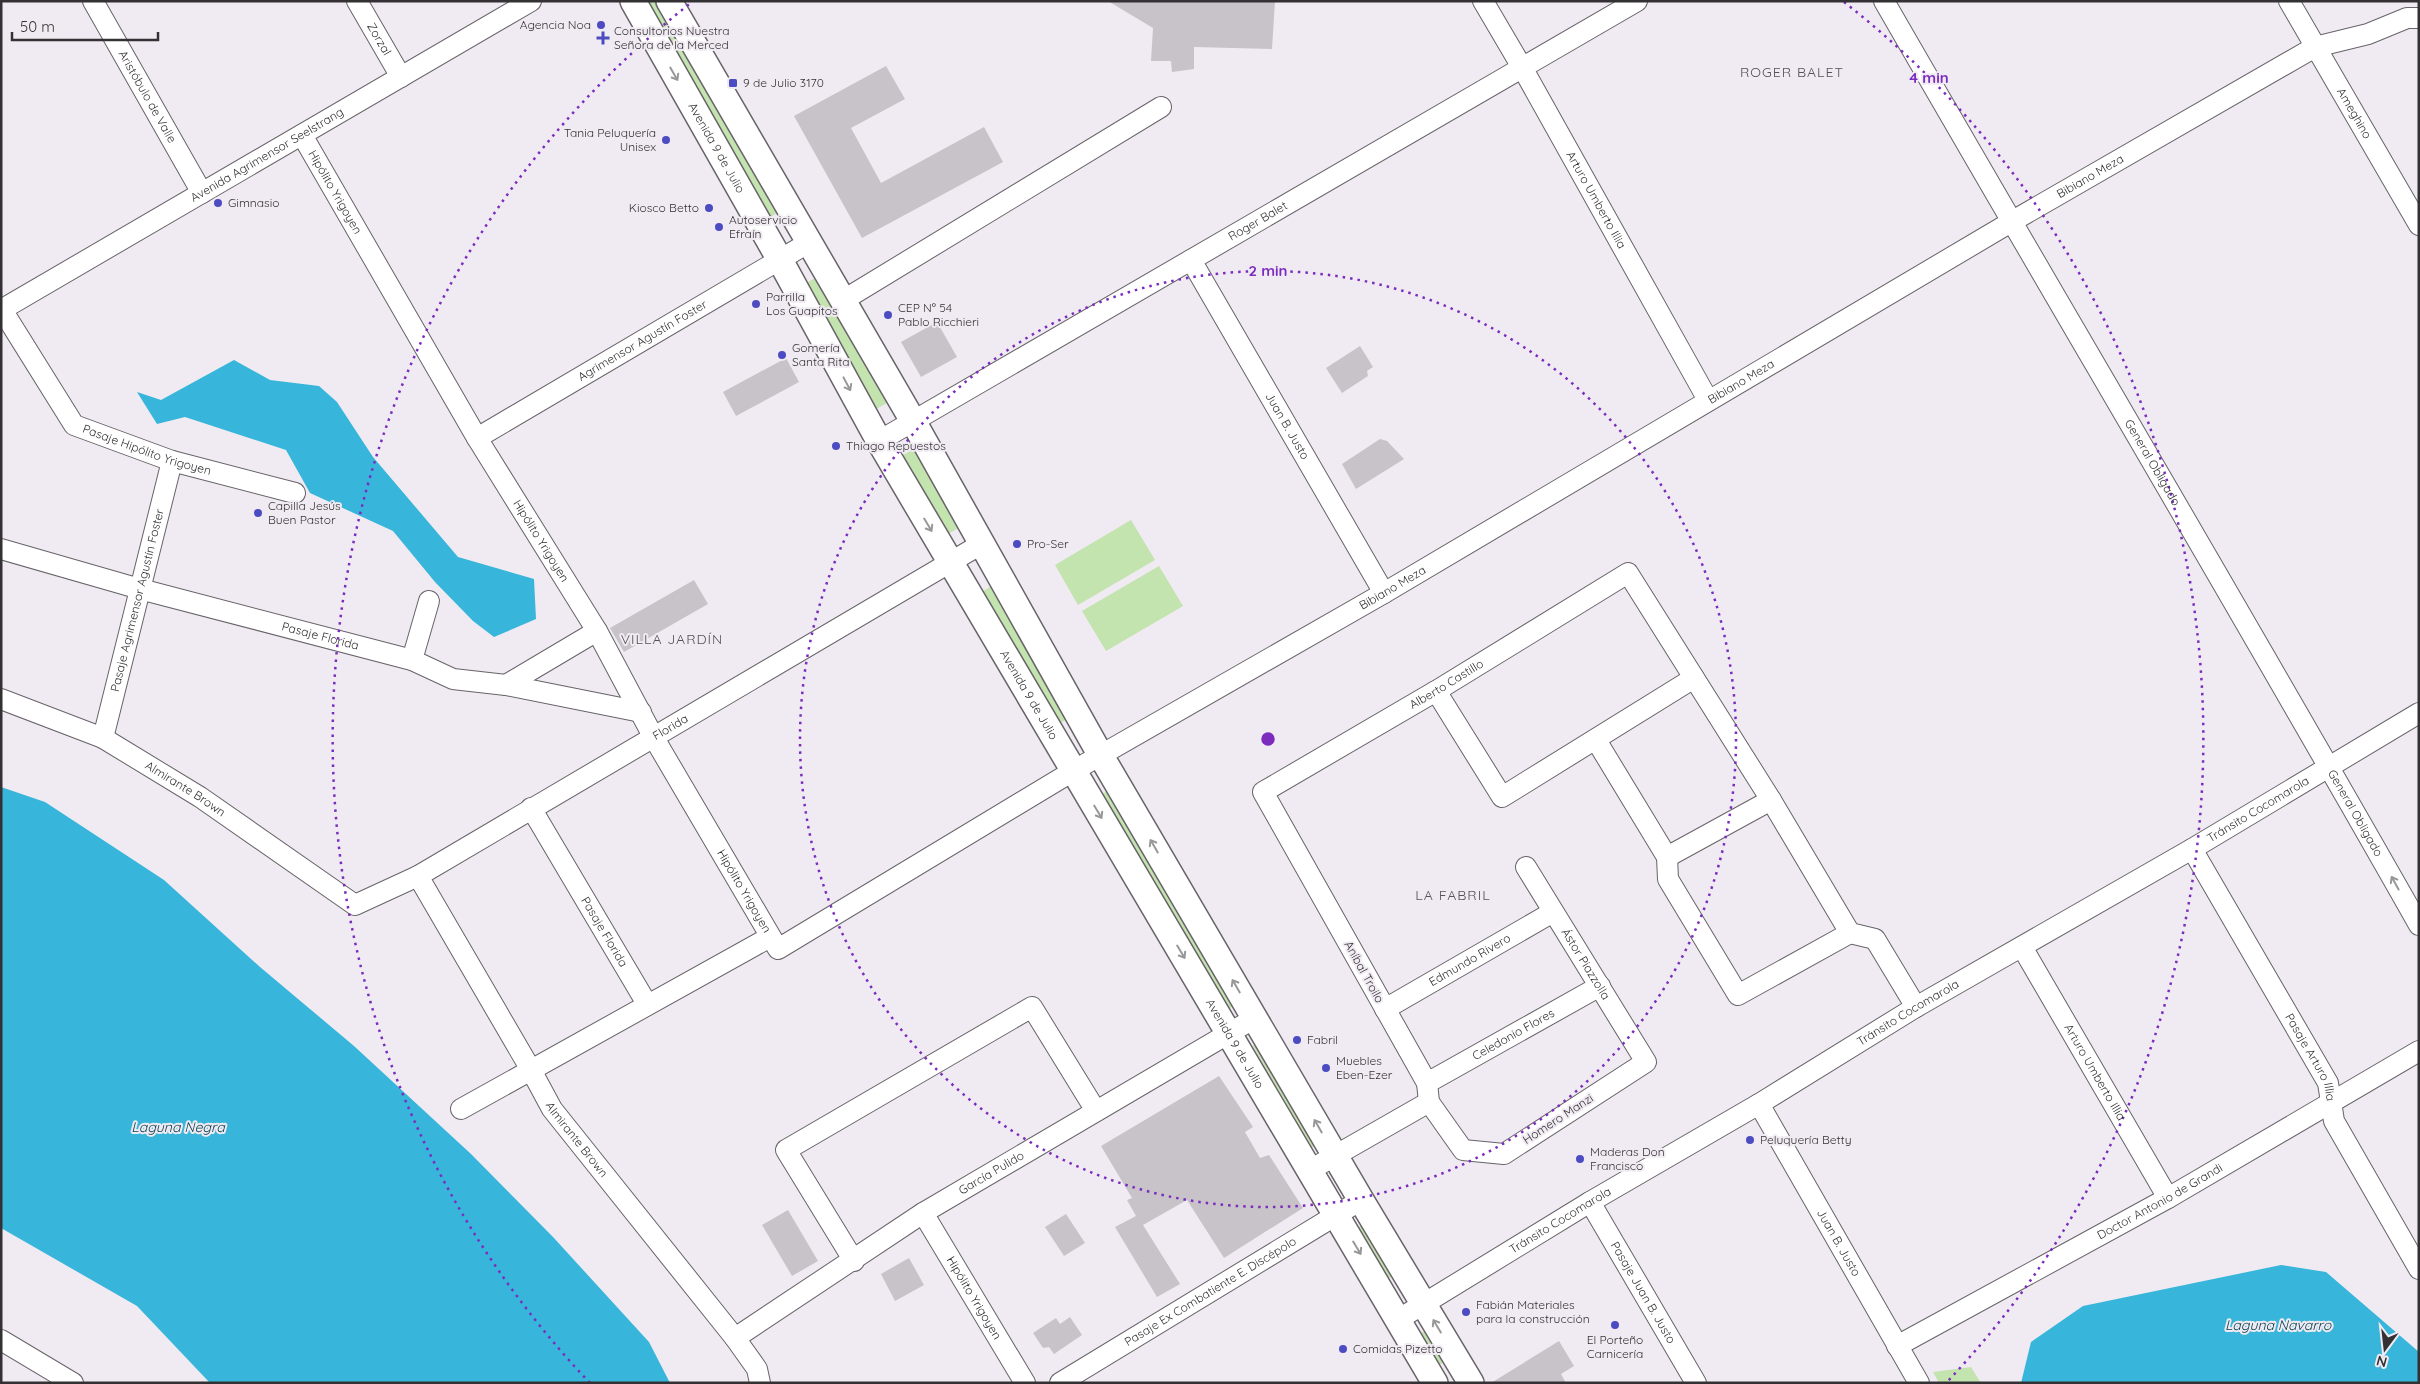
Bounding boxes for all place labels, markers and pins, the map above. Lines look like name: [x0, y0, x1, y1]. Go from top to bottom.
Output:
place label: Agencia Noa: [520, 17, 591, 32]
marker: Agencia Noa: [595, 19, 607, 31]
place label: Consultorios Nuestra Señora de la Merced: [614, 23, 730, 52]
marker: Consultorios Nuestra Señora de la Merced: [596, 31, 610, 45]
place label: 9 de Julio 3170: [743, 75, 824, 90]
marker: 9 de Julio 3170: [727, 77, 739, 89]
place label: Tania Peluquería Unisex: [564, 125, 656, 154]
marker: Tania Peluquería Unisex: [660, 134, 672, 146]
place label: Gimnasio: [228, 195, 280, 210]
marker: Gimnasio: [212, 197, 224, 209]
place label: Kiosco Betto: [629, 200, 699, 215]
marker: Kiosco Betto: [703, 202, 715, 214]
place label: Autoservicio Efraín: [729, 212, 797, 241]
marker: Autoservicio Efraín: [713, 221, 725, 233]
place label: Parrilla Los Guapitos: [766, 289, 838, 318]
marker: Parrilla Los Guapitos: [750, 298, 762, 310]
place label: CEP Nº 54 Pablo Ricchieri: [898, 300, 979, 329]
marker: CEP Nº 54 Pablo Ricchieri: [882, 309, 894, 321]
place label: Gomería Santa Rita: [792, 340, 850, 369]
marker: Gomería Santa Rita: [776, 349, 788, 361]
place label: Thiago Repuestos: [846, 438, 946, 453]
marker: Thiago Repuestos: [830, 440, 842, 452]
place label: Capilla Jesús Buen Pastor: [268, 498, 341, 527]
marker: Capilla Jesús Buen Pastor: [252, 507, 264, 519]
place label: Pro-Ser: [1027, 536, 1069, 551]
marker: Pro-Ser: [1011, 538, 1023, 550]
centre of rings: [1259, 730, 1277, 748]
place label: Fabril: [1307, 1032, 1338, 1047]
marker: Fabril: [1291, 1034, 1303, 1046]
place label: Muebles Eben-Ezer: [1336, 1053, 1393, 1082]
marker: Muebles Eben-Ezer: [1320, 1062, 1332, 1074]
place label: Peluquería Betty: [1760, 1132, 1852, 1147]
marker: Peluquería Betty: [1744, 1134, 1756, 1146]
place label: Maderas Don Francisco: [1590, 1144, 1665, 1173]
marker: Maderas Don Francisco: [1574, 1153, 1586, 1165]
place label: Fabián Materiales para la construcción: [1476, 1297, 1590, 1326]
marker: Fabián Materiales para la construcción: [1460, 1306, 1472, 1318]
marker: El Porteño Carnicería: [1609, 1319, 1621, 1331]
place label: El Porteño Carnicería: [1587, 1332, 1643, 1361]
place label: Comidas Pizetto: [1353, 1341, 1443, 1356]
marker: Comidas Pizetto: [1337, 1343, 1349, 1355]

